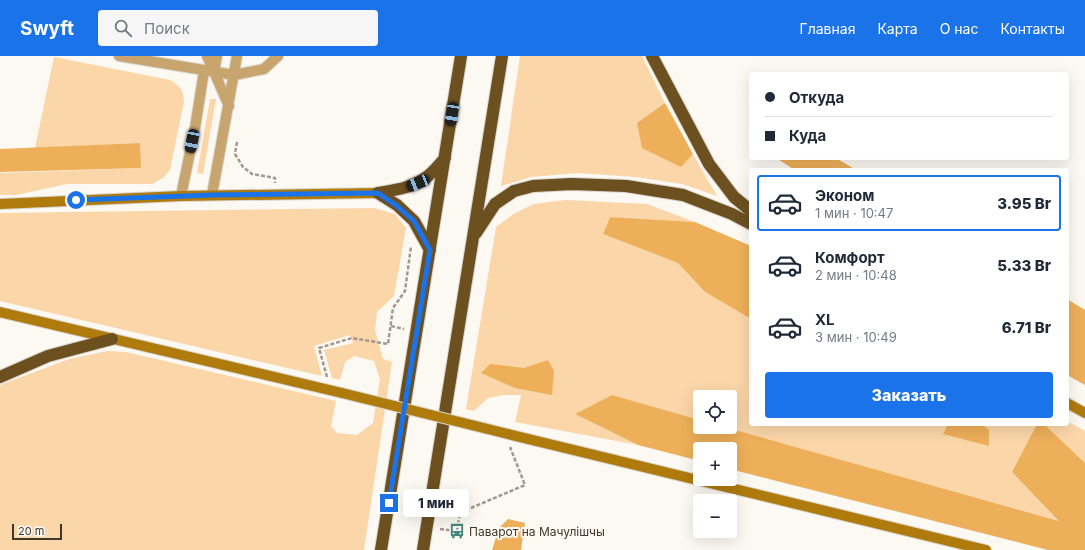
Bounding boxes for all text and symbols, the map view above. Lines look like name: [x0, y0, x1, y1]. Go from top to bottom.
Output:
search box: [98, 10, 378, 46]
text: Swyft: [20, 17, 74, 40]
icon: search: [112, 17, 134, 39]
text: Поиск: [144, 19, 190, 38]
text: Главная: [800, 20, 855, 37]
text: Карта: [877, 20, 918, 37]
text: О нас: [940, 20, 978, 37]
text: Контакты: [1000, 20, 1065, 37]
text: Откуда: [789, 88, 844, 107]
car: [444, 101, 460, 127]
text: Куда: [789, 126, 826, 145]
car: [184, 128, 200, 154]
car: [405, 173, 431, 193]
icon: car: [767, 185, 803, 221]
text: Эконом: [815, 186, 874, 205]
route start: [67, 191, 85, 209]
text: 3.95 Br: [997, 194, 1051, 213]
text: 1 мин · 10:47: [815, 205, 893, 221]
icon: car: [767, 247, 803, 283]
text: Комфорт: [815, 248, 885, 267]
text: 5.33 Br: [997, 256, 1051, 275]
text: 2 мин · 10:48: [815, 267, 897, 283]
icon: car: [767, 309, 803, 345]
text: XL: [815, 310, 835, 329]
text: 6.71 Br: [1002, 318, 1051, 337]
text: 3 мин · 10:49: [815, 329, 897, 345]
button: Заказать: [765, 372, 1053, 418]
map controls: [693, 390, 737, 538]
button: locate: [693, 390, 737, 434]
button: +: [693, 442, 737, 486]
callout: 1 мин: [403, 489, 469, 517]
route end: [380, 494, 398, 512]
button: −: [693, 494, 737, 538]
text: 1 мин: [418, 495, 454, 511]
scale bar: [12, 522, 62, 541]
bus stop icon: Паварот на Мачулішчы: [448, 522, 466, 540]
text: 20 m: [18, 524, 44, 538]
place label: Паварот на Мачулішчы: [469, 524, 605, 539]

